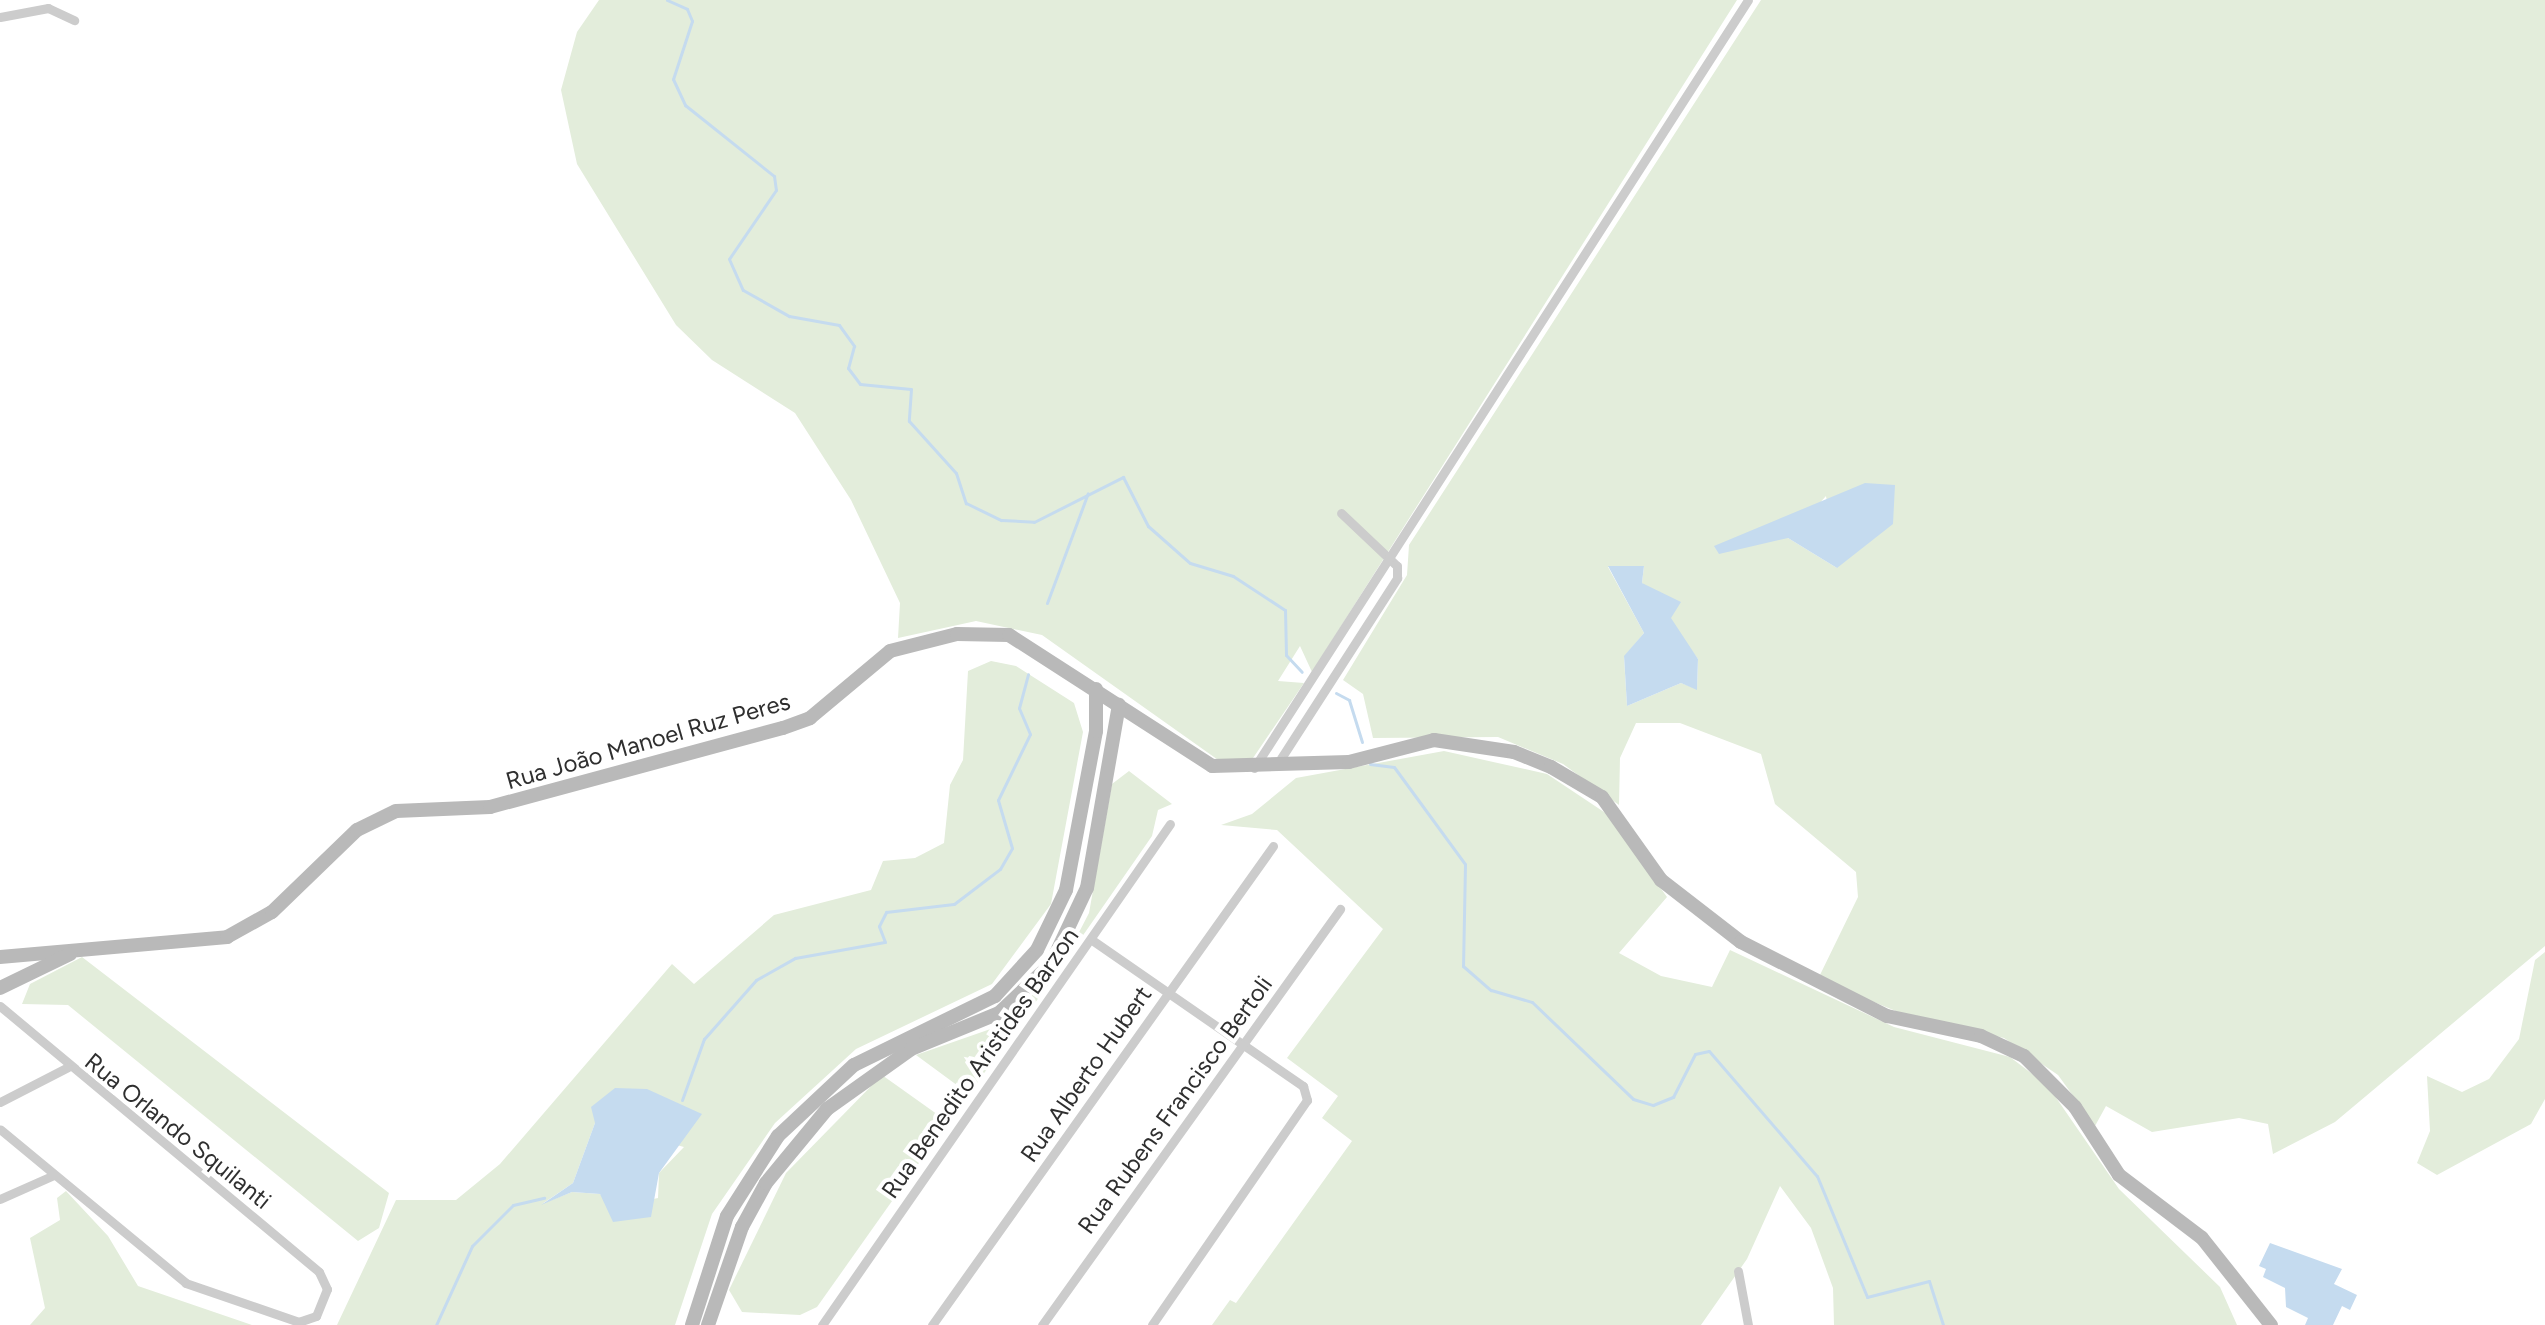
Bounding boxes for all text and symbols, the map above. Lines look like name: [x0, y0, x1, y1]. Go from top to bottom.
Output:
street label: Rua João Manoel Ruz Peres: [503, 687, 793, 795]
street label: Rua Benedito Aristides Barzon: [875, 922, 1085, 1204]
street label: Rua Rubens Francisco Bertoli: [1072, 971, 1278, 1239]
street label: Rua Alberto Hubert: [1015, 981, 1157, 1167]
street label: Rua Orlando Squilanti: [79, 1047, 277, 1215]

